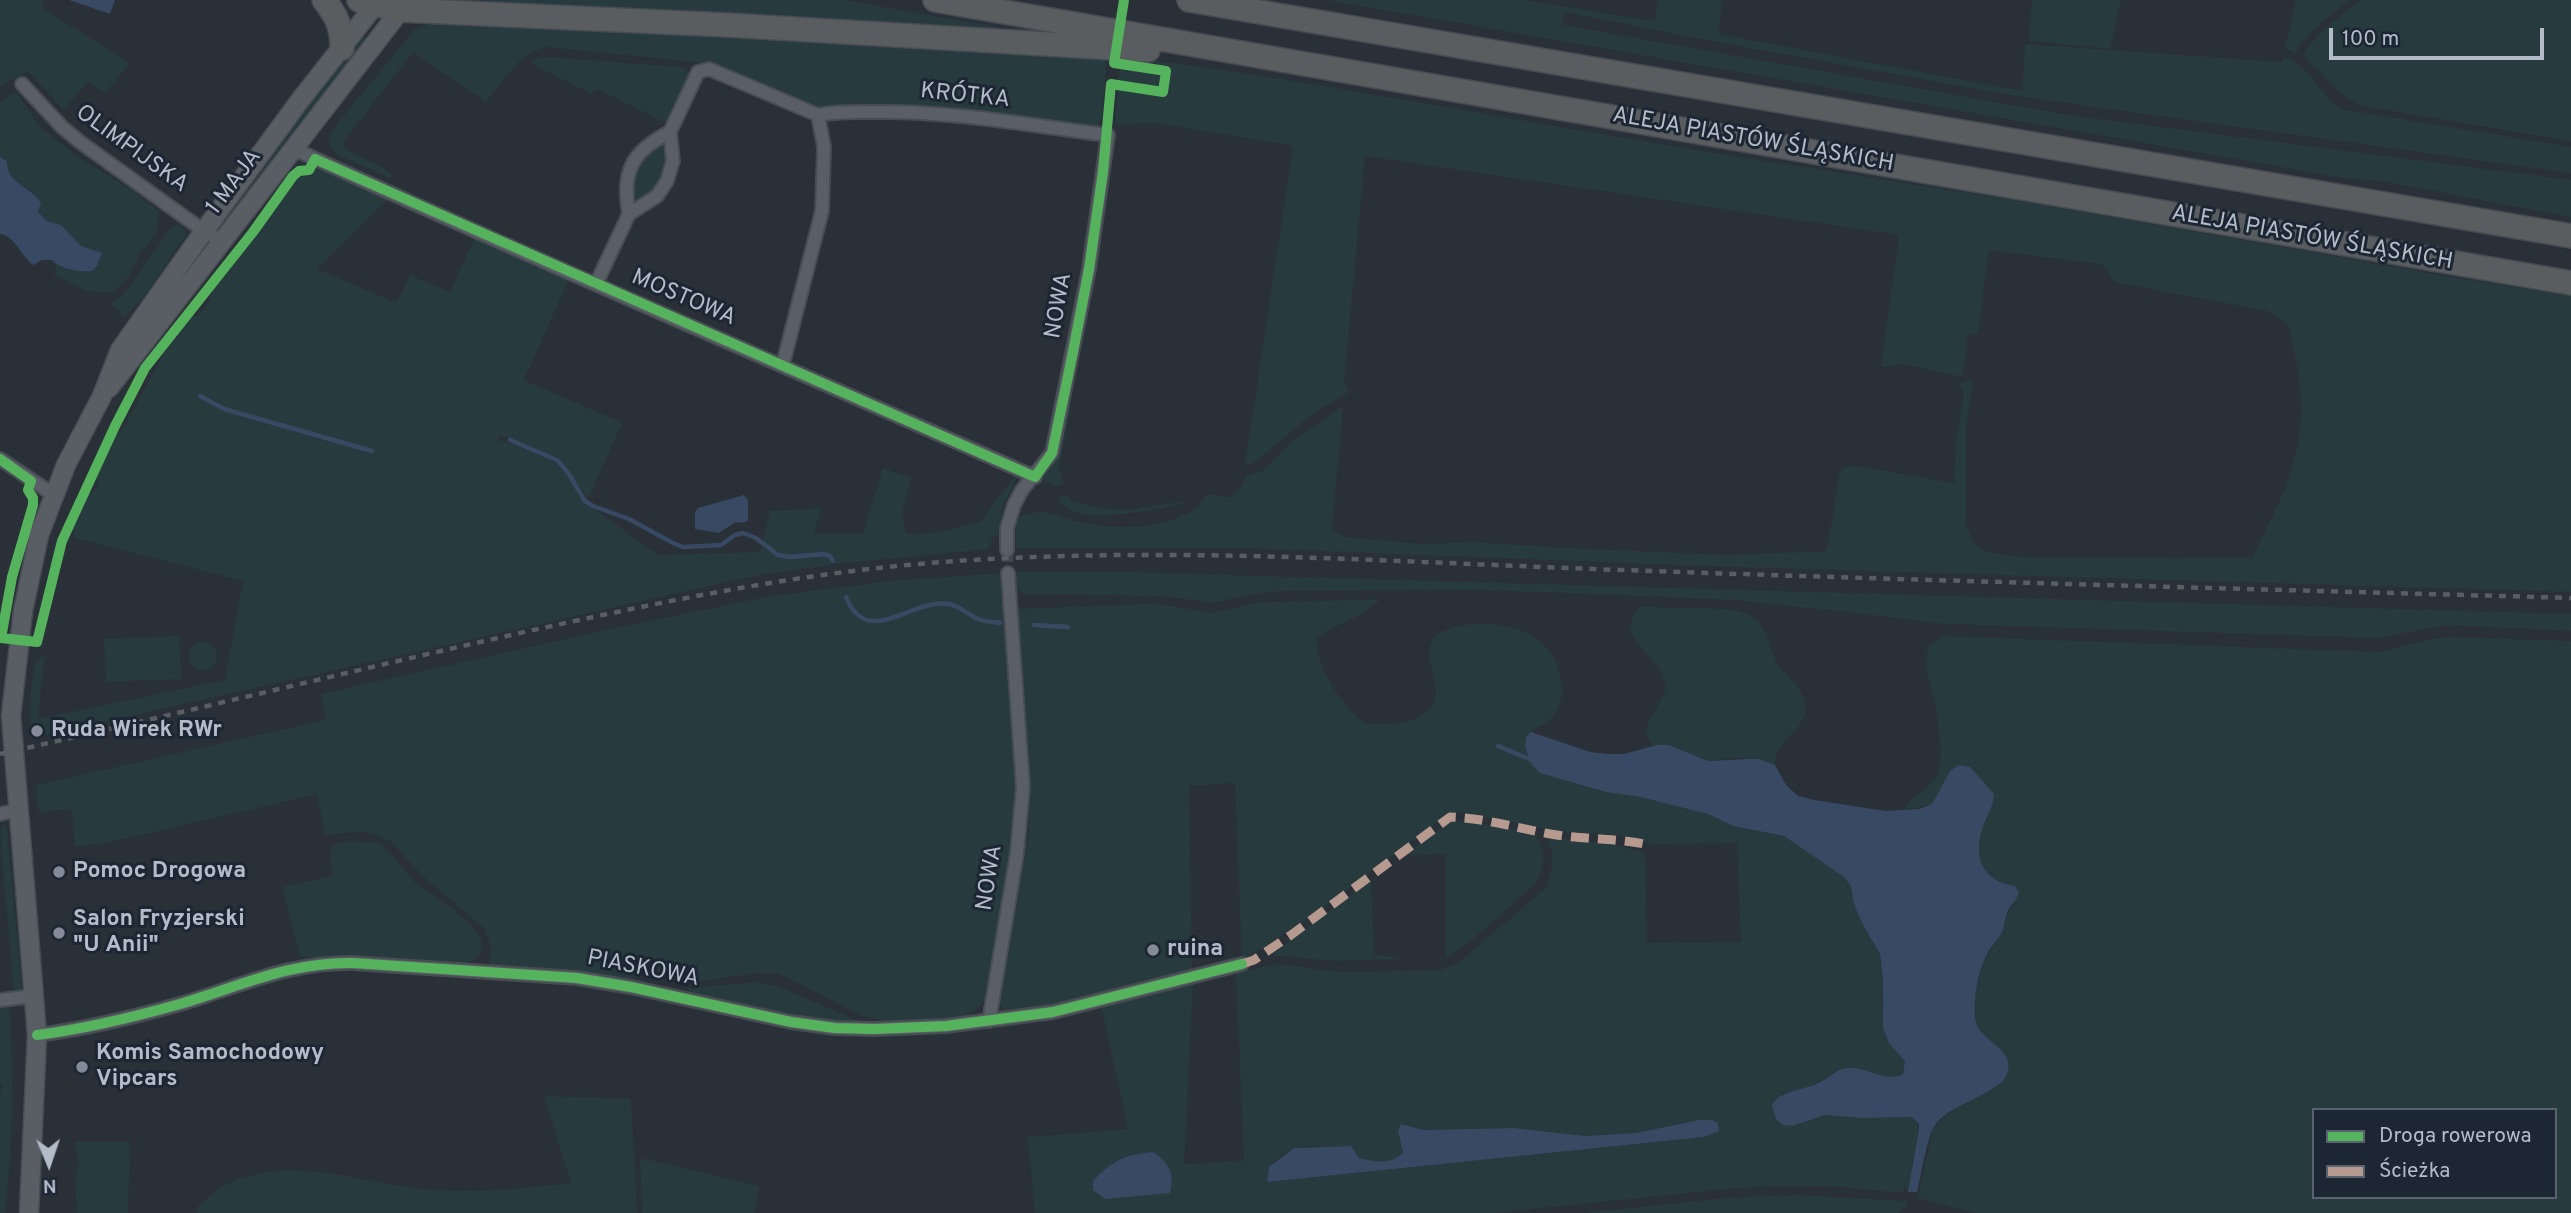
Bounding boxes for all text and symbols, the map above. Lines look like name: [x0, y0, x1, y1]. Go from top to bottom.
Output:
scale bar: [2333, 14, 2548, 58]
text: 100 m: [2342, 26, 2399, 53]
street label: KRÓTKA: [919, 79, 1011, 115]
street label: OLIMPIJSKA: [69, 100, 193, 200]
street label: ALEJA PIASTÓW ŚLĄSKICH: [1610, 103, 1896, 179]
street label: 1 MAJA: [201, 145, 269, 221]
street label: ALEJA PIASTÓW ŚLĄSKICH: [2169, 201, 2455, 277]
street label: MOSTOWA: [627, 265, 739, 333]
street label: NOWA: [1041, 271, 1079, 341]
place label: Ruda Wirek RWr: [51, 717, 222, 745]
marker: Ruda Wirek RWr: [29, 723, 45, 739]
street label: NOWA: [972, 843, 1010, 913]
place label: Pomoc Drogowa: [73, 858, 246, 886]
marker: Pomoc Drogowa: [51, 864, 67, 880]
place label: Salon Fryzjerski "U Anii": [73, 906, 245, 960]
marker: Salon Fryzjerski "U Anii": [51, 925, 67, 941]
place label: ruina: [1167, 936, 1223, 964]
marker: ruina: [1145, 942, 1161, 958]
street label: PIASKOWA: [585, 946, 701, 994]
place label: Komis Samochodowy Vipcars: [96, 1040, 324, 1094]
marker: Komis Samochodowy Vipcars: [74, 1059, 90, 1075]
legend: [2312, 1108, 2557, 1199]
text: Droga rowerowa: [2379, 1123, 2532, 1150]
north arrow: [14, 1129, 84, 1199]
text: Ścieżka: [2379, 1158, 2450, 1185]
text: N: [42, 1173, 57, 1197]

